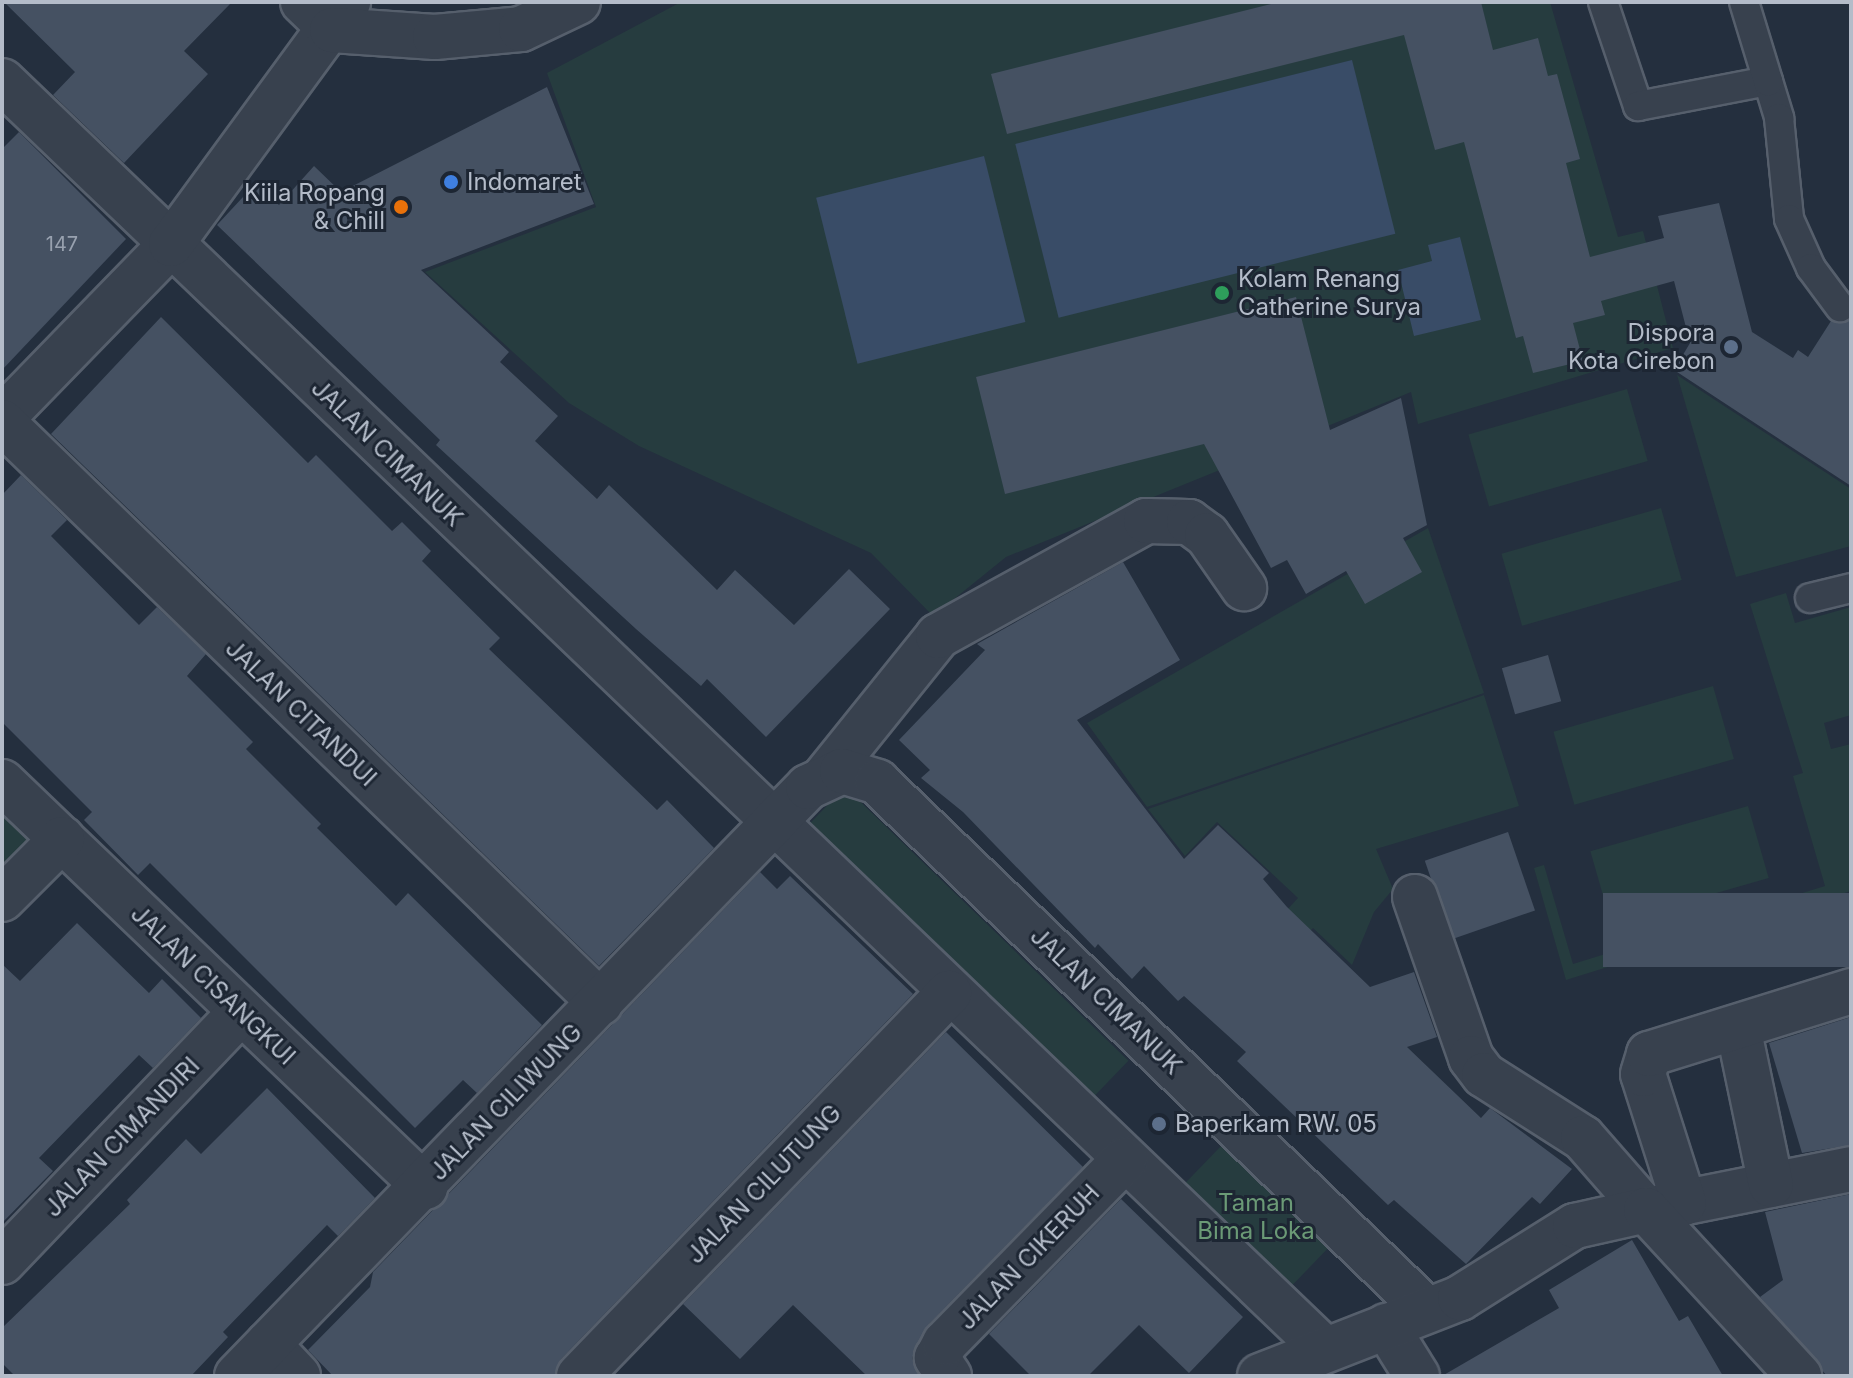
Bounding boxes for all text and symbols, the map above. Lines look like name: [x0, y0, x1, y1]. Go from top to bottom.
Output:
place label: Indomaret: [467, 168, 582, 196]
marker: Indomaret: [442, 173, 460, 191]
place label: Kiila Ropang & Chill: [244, 179, 385, 235]
marker: Kiila Ropang & Chill: [392, 198, 410, 216]
house number: 147: [46, 232, 78, 256]
place label: Kolam Renang Catherine Surya: [1238, 265, 1421, 321]
marker: Kolam Renang Catherine Surya: [1213, 284, 1231, 302]
place label: Dispora Kota Cirebon: [1568, 319, 1715, 375]
marker: Dispora Kota Cirebon: [1722, 338, 1740, 356]
street label: JALAN CIMANUK: [305, 374, 469, 532]
street label: JALAN CITANDUI: [220, 634, 382, 792]
street label: JALAN CISANGKUI: [125, 899, 301, 1071]
street label: JALAN CIMANUK: [1024, 922, 1188, 1080]
street label: JALAN CILIWUNG: [424, 1018, 588, 1186]
street label: JALAN CIMANDIRI: [38, 1051, 206, 1223]
street label: JALAN CILUTUNG: [681, 1099, 847, 1269]
place label: Baperkam RW. 05: [1175, 1110, 1377, 1138]
marker: Baperkam RW. 05: [1150, 1115, 1168, 1133]
street label: JALAN CIKERUH: [953, 1179, 1105, 1335]
park label: Taman Bima Loka: [1197, 1189, 1315, 1245]

